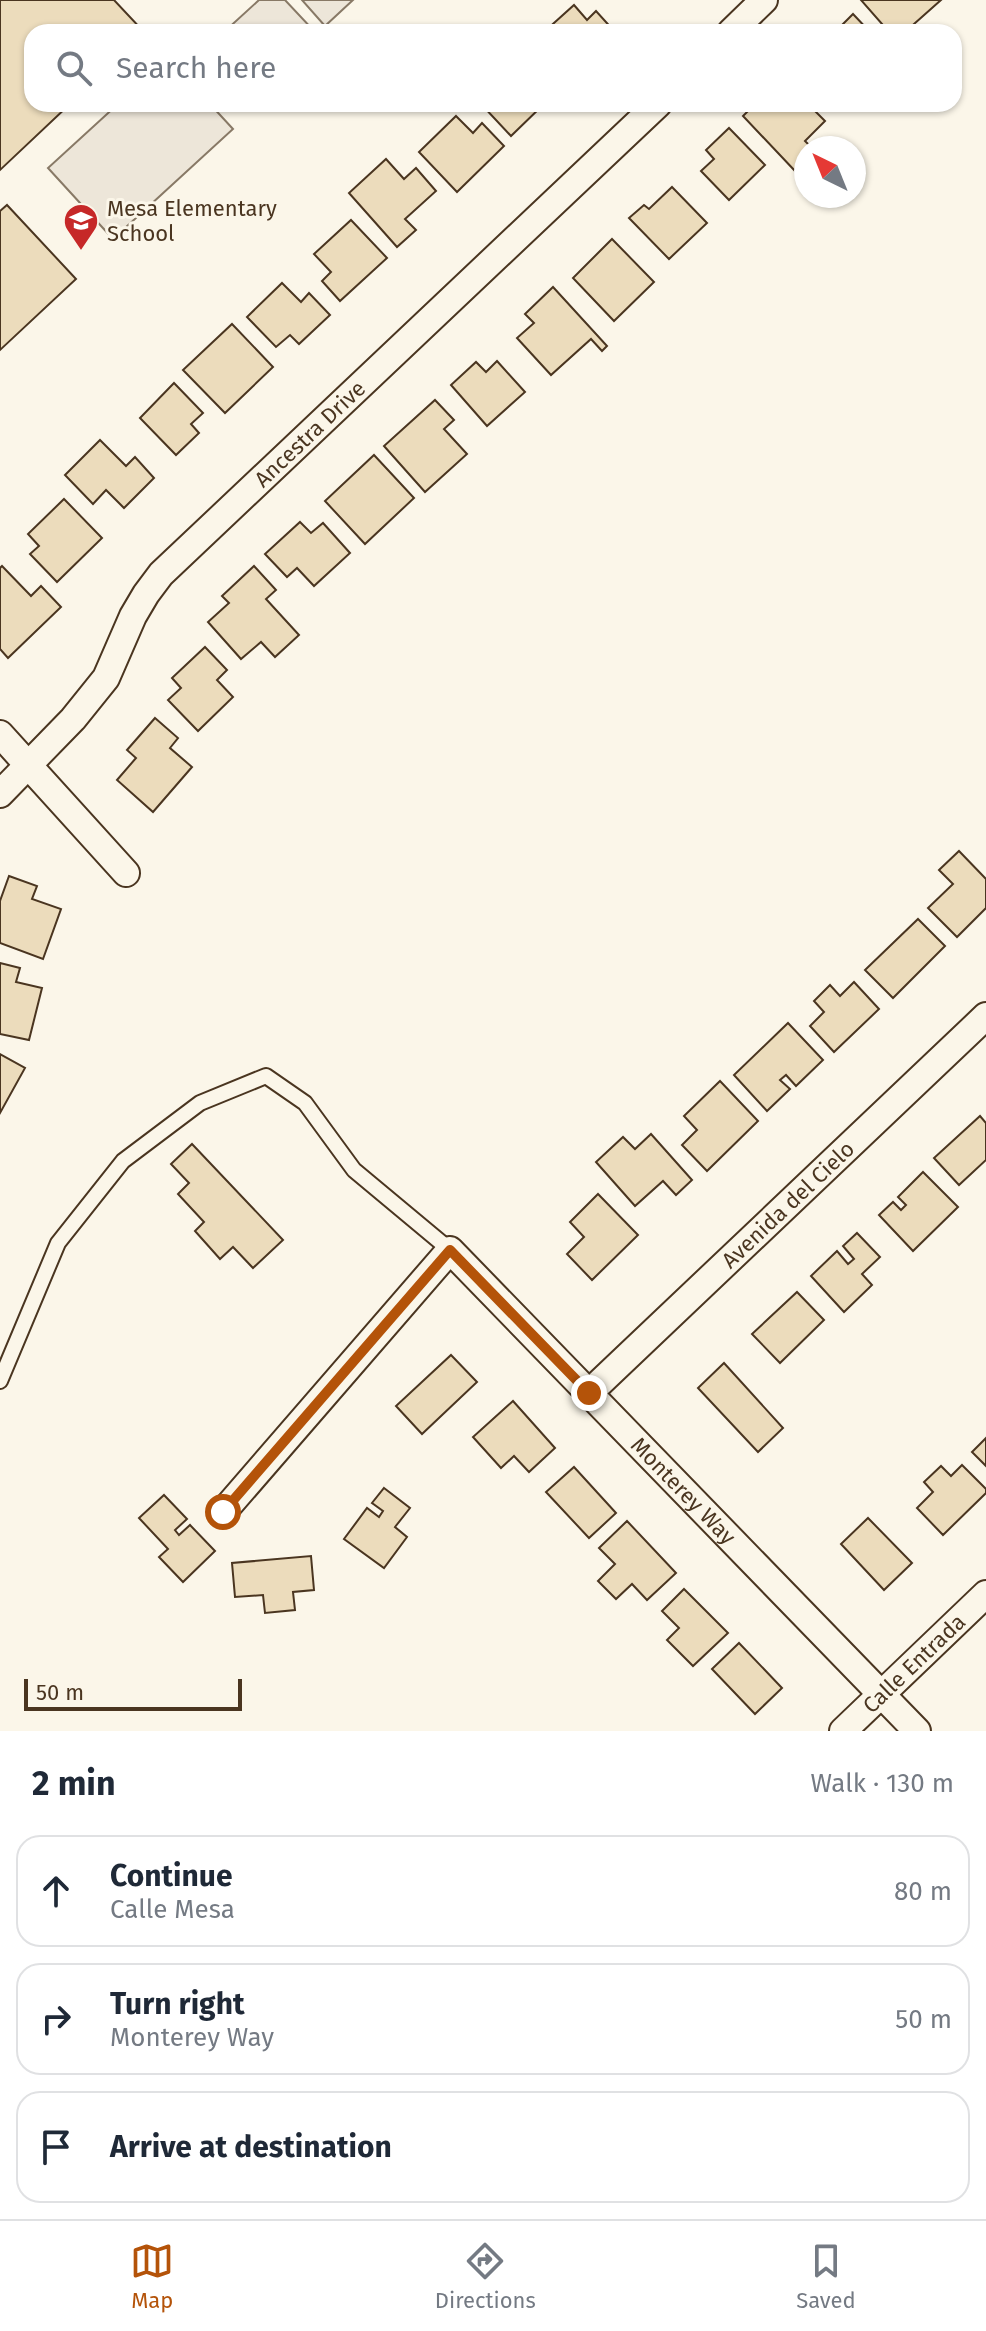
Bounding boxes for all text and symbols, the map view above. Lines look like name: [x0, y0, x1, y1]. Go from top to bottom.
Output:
search box: [24, 24, 962, 112]
icon: search: [52, 46, 96, 90]
text: Search here: [116, 50, 276, 86]
north arrow: [794, 136, 866, 208]
place label: Mesa Elementary School: [107, 195, 277, 247]
school or university icon: Mesa Elementary School: [62, 202, 100, 252]
street label: Ancestra Drive: [249, 375, 371, 493]
street label: Avenida del Cielo: [716, 1135, 860, 1274]
route end: [571, 1375, 607, 1411]
street label: Monterey Way: [625, 1432, 741, 1550]
route start: [205, 1494, 241, 1530]
street label: Calle Entrada: [857, 1608, 971, 1719]
scale bar: [24, 1675, 242, 1711]
text: 50 m: [36, 1679, 84, 1706]
text: 2 min: [32, 1763, 116, 1804]
text: Walk · 130 m: [811, 1768, 954, 1799]
text: Continue: [110, 1858, 233, 1894]
icon: ahead: [34, 1869, 78, 1913]
text: 80 m: [894, 1876, 952, 1907]
text: Calle Mesa: [110, 1894, 235, 1925]
text: Turn right: [110, 1986, 245, 2022]
icon: right: [34, 1997, 78, 2041]
text: 50 m: [895, 2004, 952, 2035]
text: Monterey Way: [110, 2022, 274, 2053]
icon: arrive: [34, 2125, 78, 2169]
text: Arrive at destination: [110, 2129, 392, 2165]
tab: Map: [130, 2239, 174, 2314]
tab: Directions: [435, 2239, 536, 2314]
tab: Saved: [796, 2239, 856, 2314]

